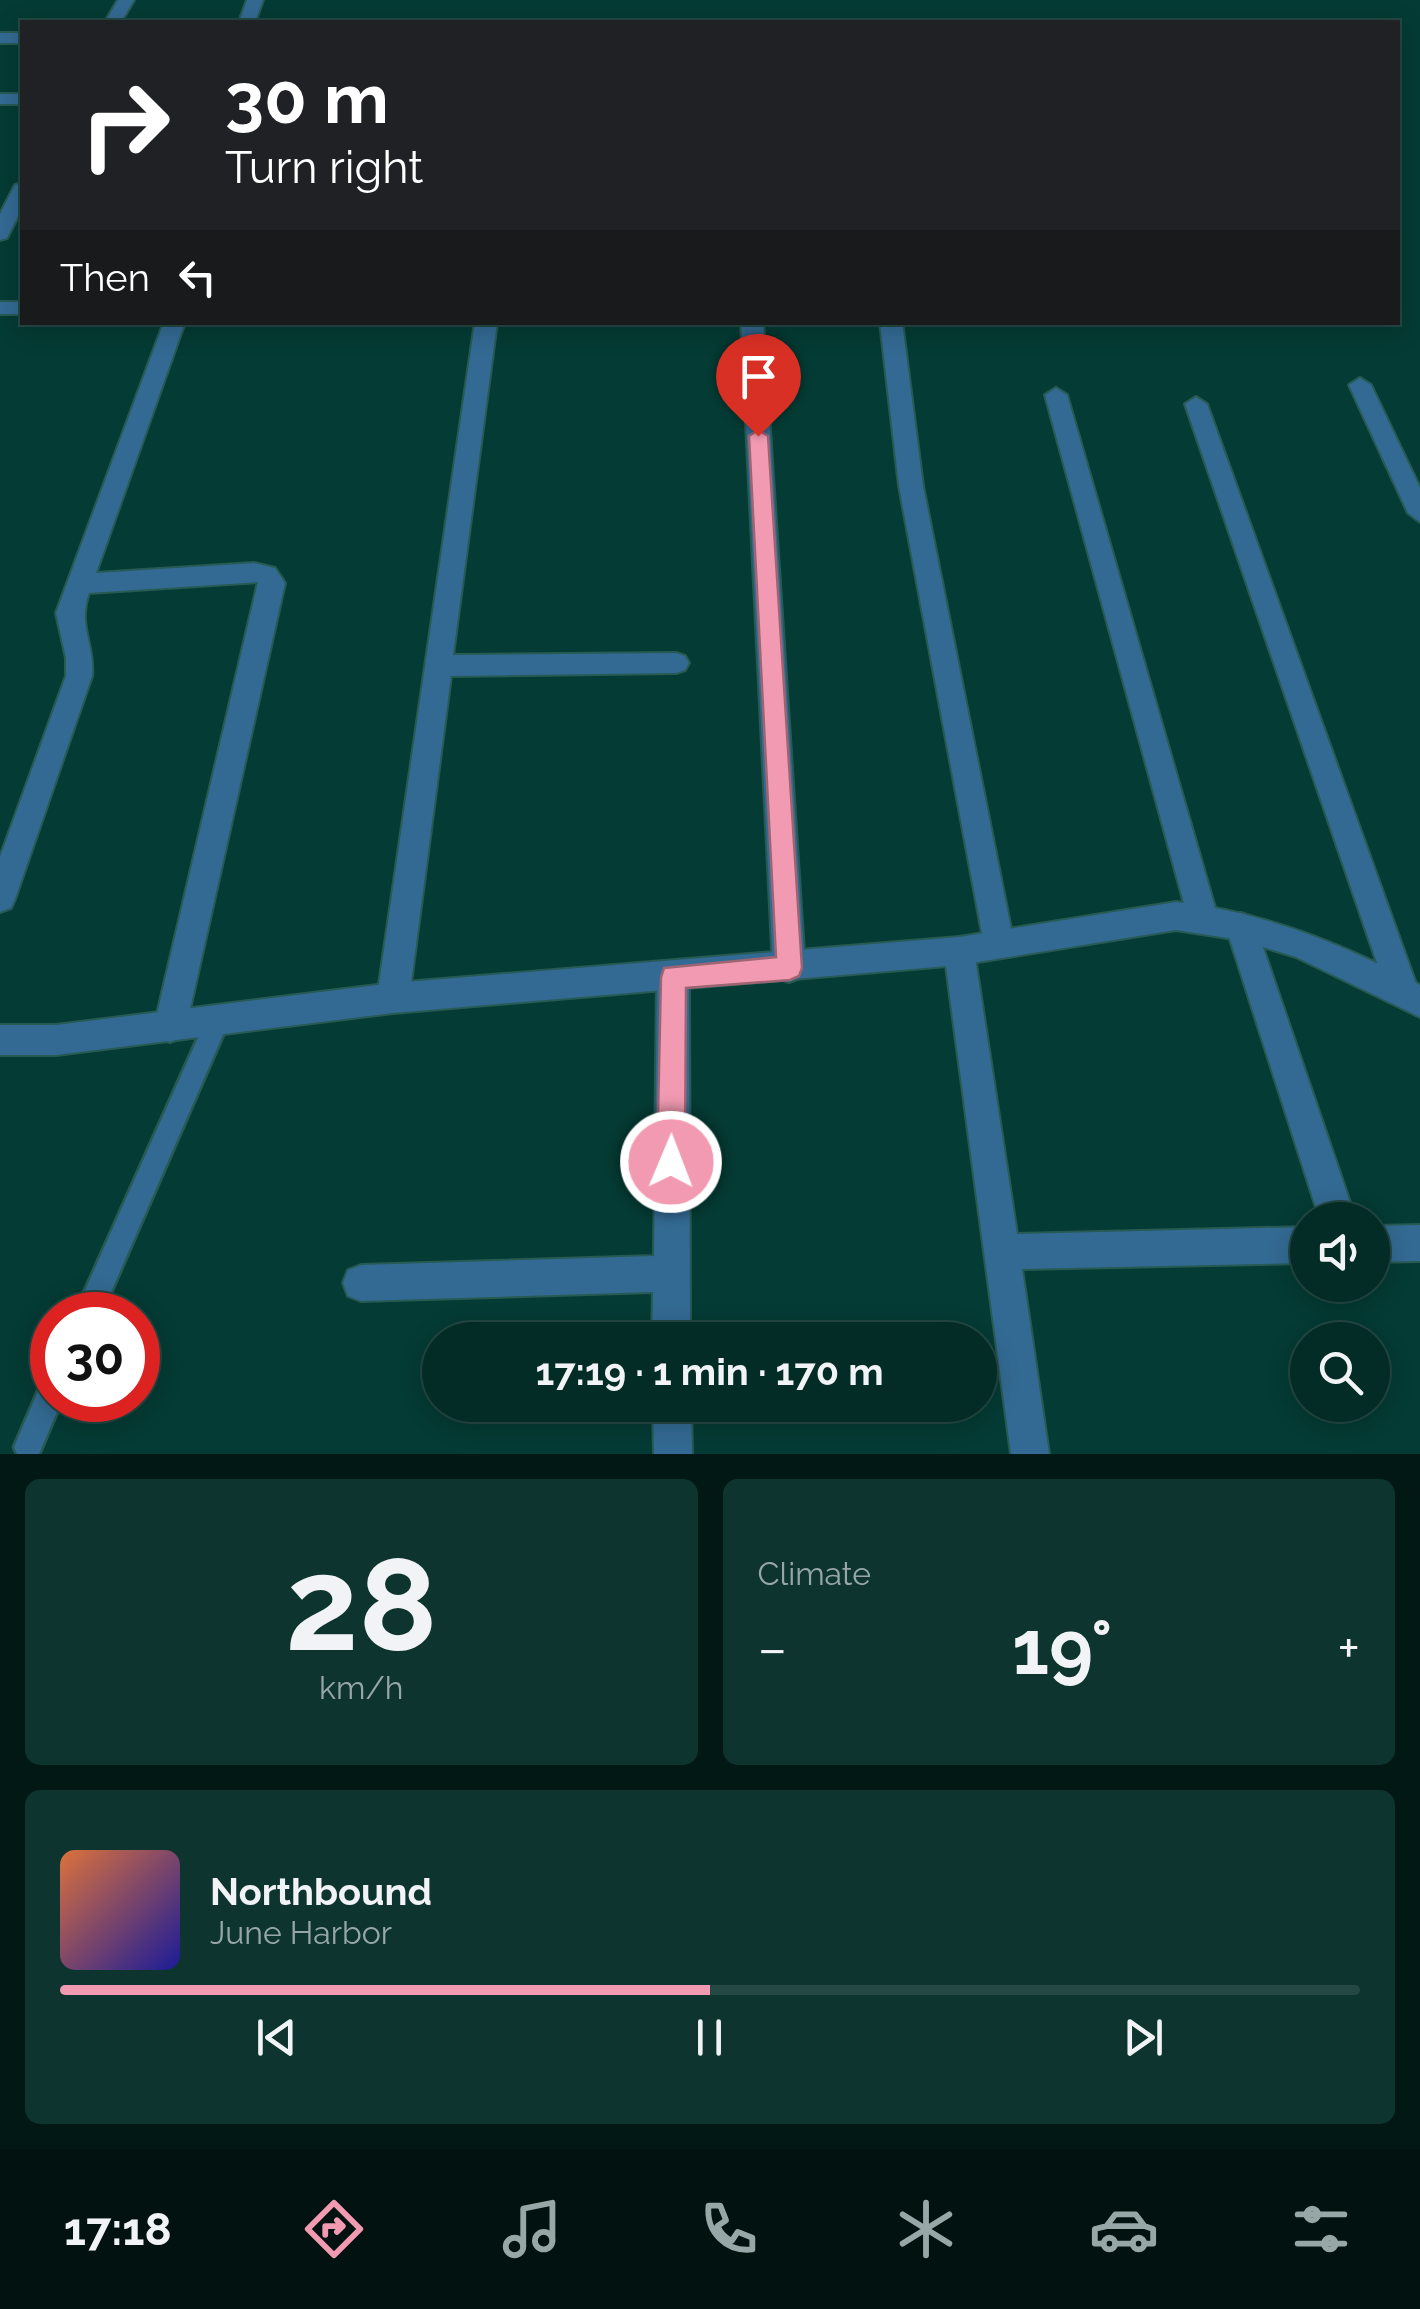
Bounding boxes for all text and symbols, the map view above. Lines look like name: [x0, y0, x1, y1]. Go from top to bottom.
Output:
text: 30 m: [225, 57, 389, 139]
icon: right: [60, 60, 190, 190]
text: Turn right: [225, 141, 423, 194]
icon: left: [170, 250, 225, 305]
text: Then: [60, 255, 150, 300]
pin: [716, 334, 801, 437]
icon: arrive: [731, 349, 786, 404]
position arrow: [619, 1110, 723, 1214]
map controls: [1290, 1202, 1390, 1422]
button: sound: [1290, 1202, 1390, 1302]
speed limit sign: 30: [30, 1292, 160, 1422]
button: search: [1290, 1322, 1390, 1422]
text: 17:19 · 1 min · 170 m: [535, 1349, 884, 1394]
text: 28: [285, 1528, 437, 1680]
text: Climate: [758, 1555, 871, 1592]
text: 19°: [1012, 1603, 1112, 1692]
text: −: [758, 1616, 787, 1681]
text: +: [1337, 1616, 1360, 1681]
text: km/h: [319, 1669, 403, 1706]
text: Northbound: [210, 1869, 432, 1914]
text: June Harbor: [210, 1914, 392, 1951]
icon: previous: [249, 2010, 304, 2065]
icon: pause: [682, 2010, 737, 2065]
icon: next: [1116, 2010, 1171, 2065]
icon: directions: [299, 2194, 369, 2264]
icon: music: [497, 2194, 567, 2264]
icon: phone: [694, 2194, 764, 2264]
icon: climate: [891, 2194, 961, 2264]
icon: car: [1089, 2194, 1159, 2264]
icon: filters: [1286, 2194, 1356, 2264]
text: 17:18: [64, 2203, 172, 2256]

